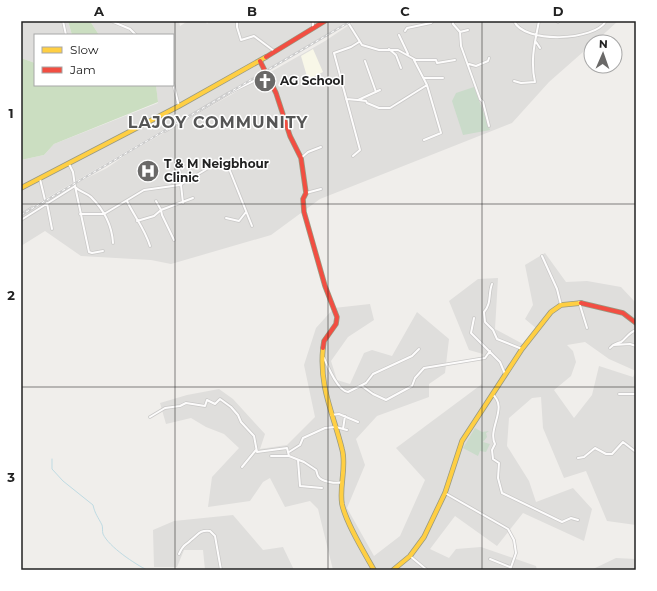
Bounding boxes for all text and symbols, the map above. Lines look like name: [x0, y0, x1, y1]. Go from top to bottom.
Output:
text: A: [93, 3, 105, 19]
text: B: [247, 3, 257, 19]
text: C: [400, 3, 410, 19]
text: D: [553, 3, 564, 19]
legend: [34, 34, 174, 86]
north arrow: [583, 34, 623, 74]
text: N: [599, 37, 608, 51]
text: Slow: [70, 42, 99, 57]
text: Jam: [69, 62, 96, 77]
church icon: AG School: [252, 68, 278, 94]
place label: AG School: [279, 73, 344, 88]
text: 1: [8, 105, 14, 121]
district label: LAJOY COMMUNITY: [128, 113, 309, 132]
place label: T & M Neigbhour Clinic: [164, 156, 269, 185]
hospital icon: T & M Neigbhour Clinic: [135, 158, 161, 184]
text: 2: [7, 287, 15, 303]
text: 3: [6, 469, 15, 485]

